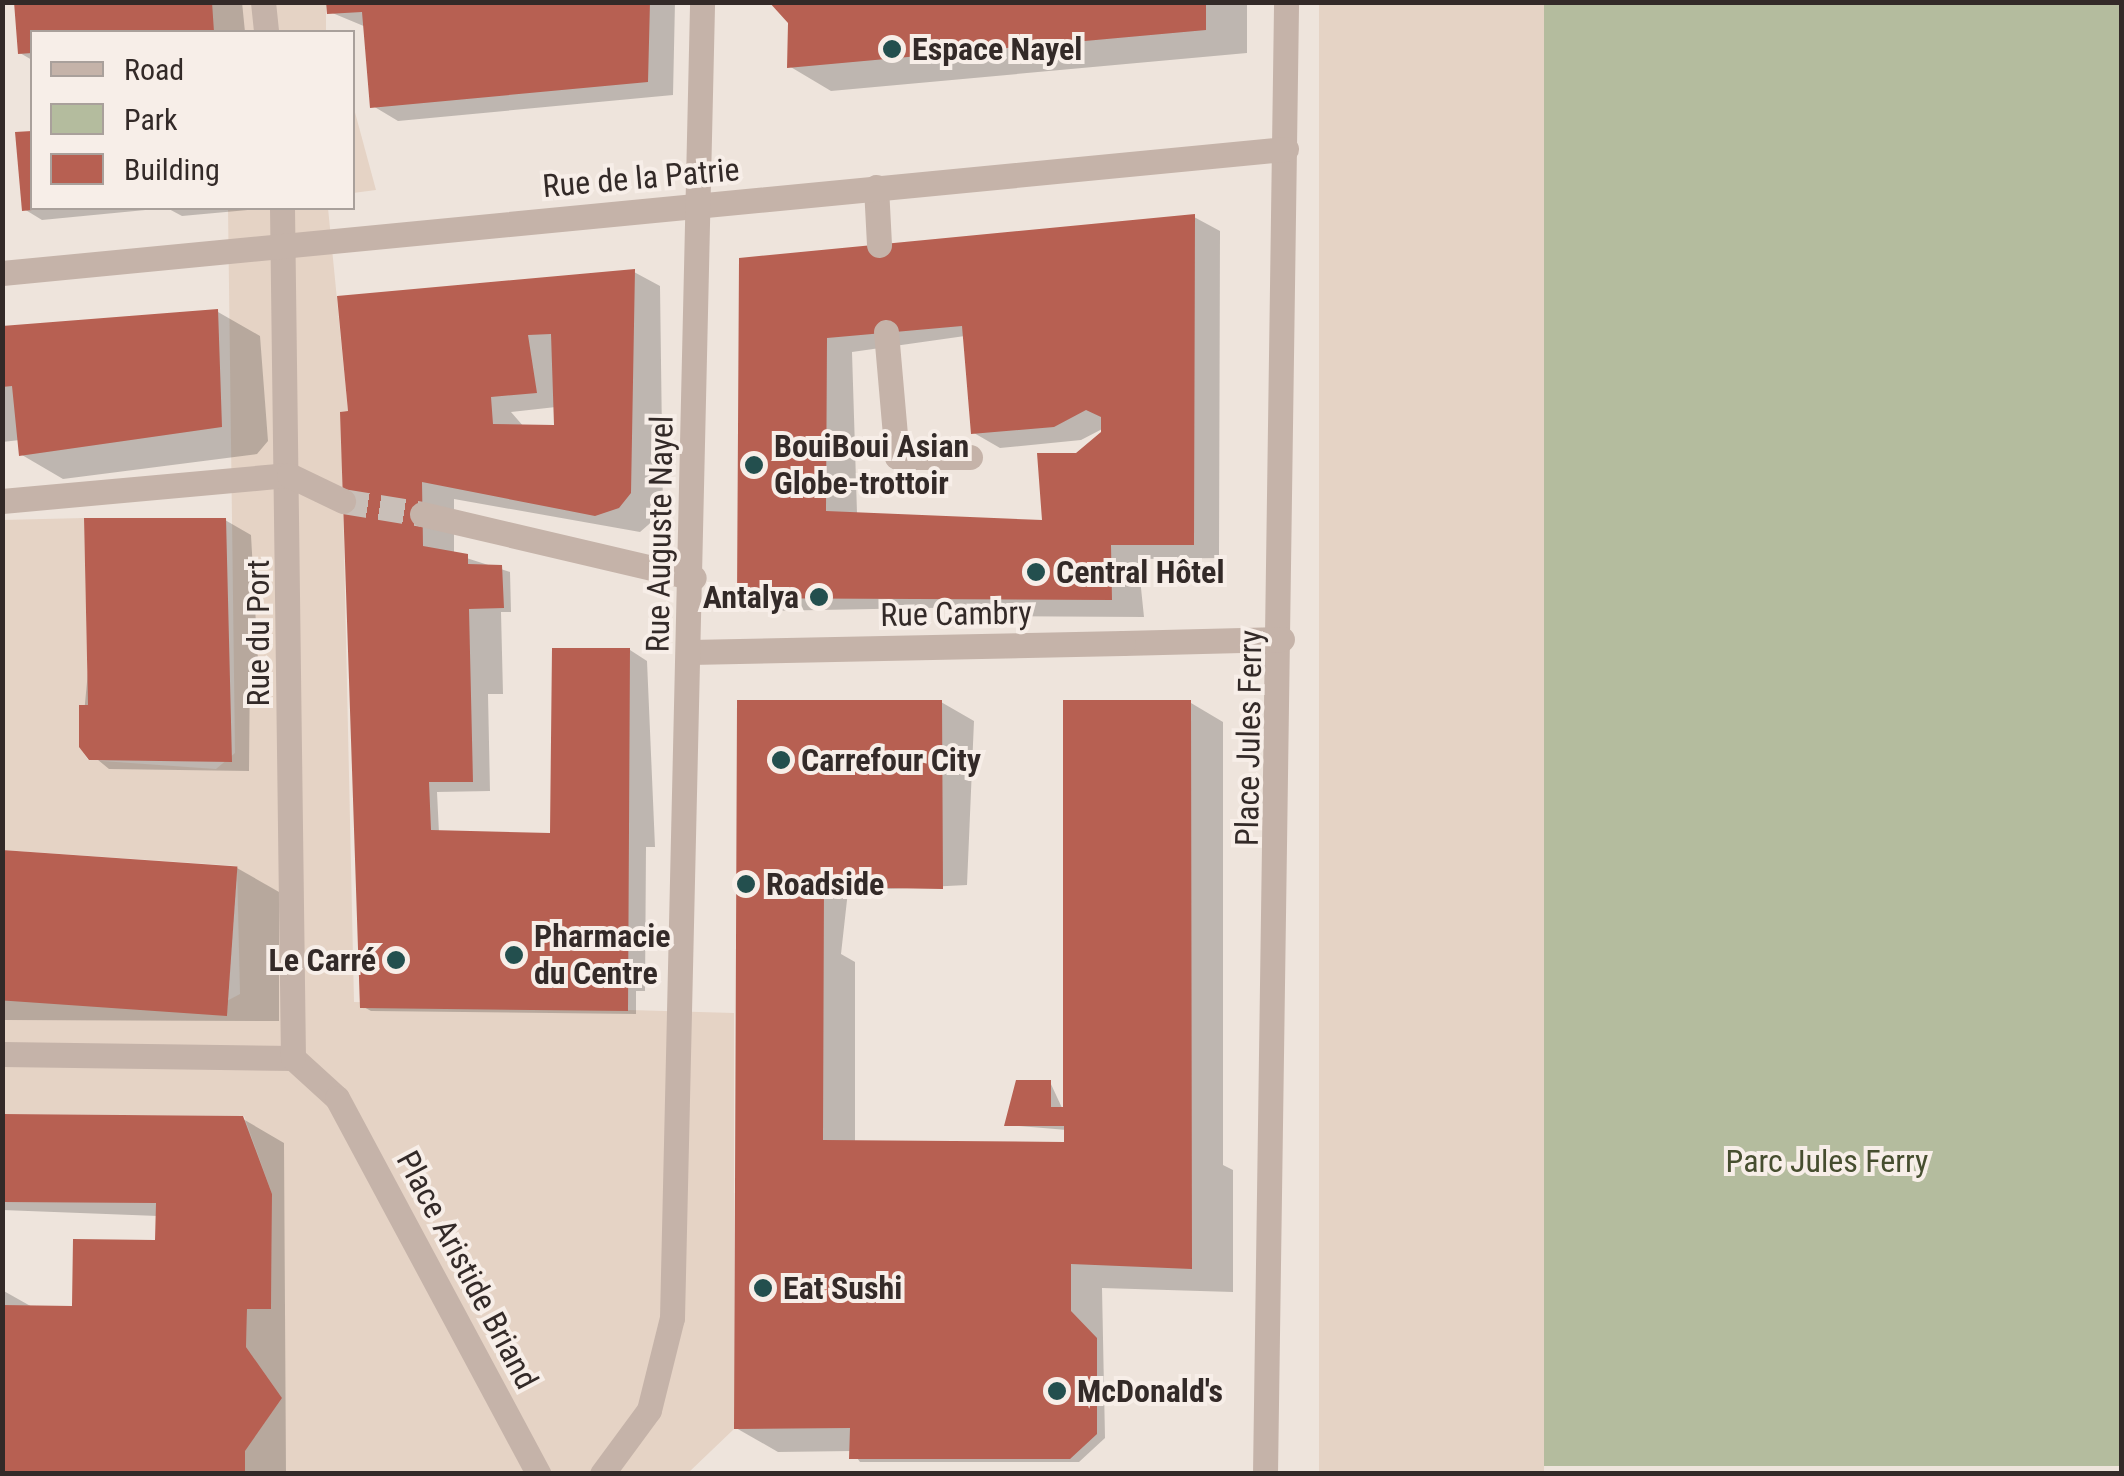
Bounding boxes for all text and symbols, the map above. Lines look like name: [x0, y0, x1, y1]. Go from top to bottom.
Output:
legend: [30, 30, 355, 210]
place label: Espace Nayel: [912, 30, 1082, 68]
marker: Espace Nayel: [881, 38, 903, 60]
text: Road: [124, 52, 184, 87]
text: Park: [124, 102, 178, 137]
street label: Rue de la Patrie: [541, 150, 741, 206]
text: Building: [124, 152, 220, 187]
street label: Rue Auguste Nayel: [639, 415, 681, 653]
place label: BouiBoui Asian Globe-trottoir: [774, 428, 969, 503]
marker: BouiBoui Asian Globe-trottoir: [743, 454, 765, 476]
place label: Central Hôtel: [1056, 553, 1224, 591]
street label: Rue du Port: [239, 559, 277, 707]
marker: Central Hôtel: [1025, 561, 1047, 583]
place label: Antalya: [703, 578, 799, 616]
marker: Antalya: [808, 586, 830, 608]
street label: Rue Cambry: [880, 593, 1032, 635]
street label: Place Jules Ferry: [1228, 630, 1270, 846]
place label: Carrefour City: [801, 741, 981, 779]
marker: Carrefour City: [770, 749, 792, 771]
place label: Roadside: [766, 865, 884, 903]
marker: Roadside: [735, 873, 757, 895]
place label: Pharmacie du Centre: [534, 918, 671, 993]
place label: Le Carré: [268, 941, 376, 979]
marker: Pharmacie du Centre: [503, 944, 525, 966]
marker: Le Carré: [385, 949, 407, 971]
park label: Parc Jules Ferry: [1726, 1142, 1928, 1180]
street label: Place Aristide Briand: [388, 1144, 546, 1396]
place label: Eat Sushi: [783, 1269, 902, 1307]
marker: Eat Sushi: [752, 1277, 774, 1299]
place label: McDonald's: [1077, 1372, 1223, 1410]
marker: McDonald's: [1046, 1380, 1068, 1402]

